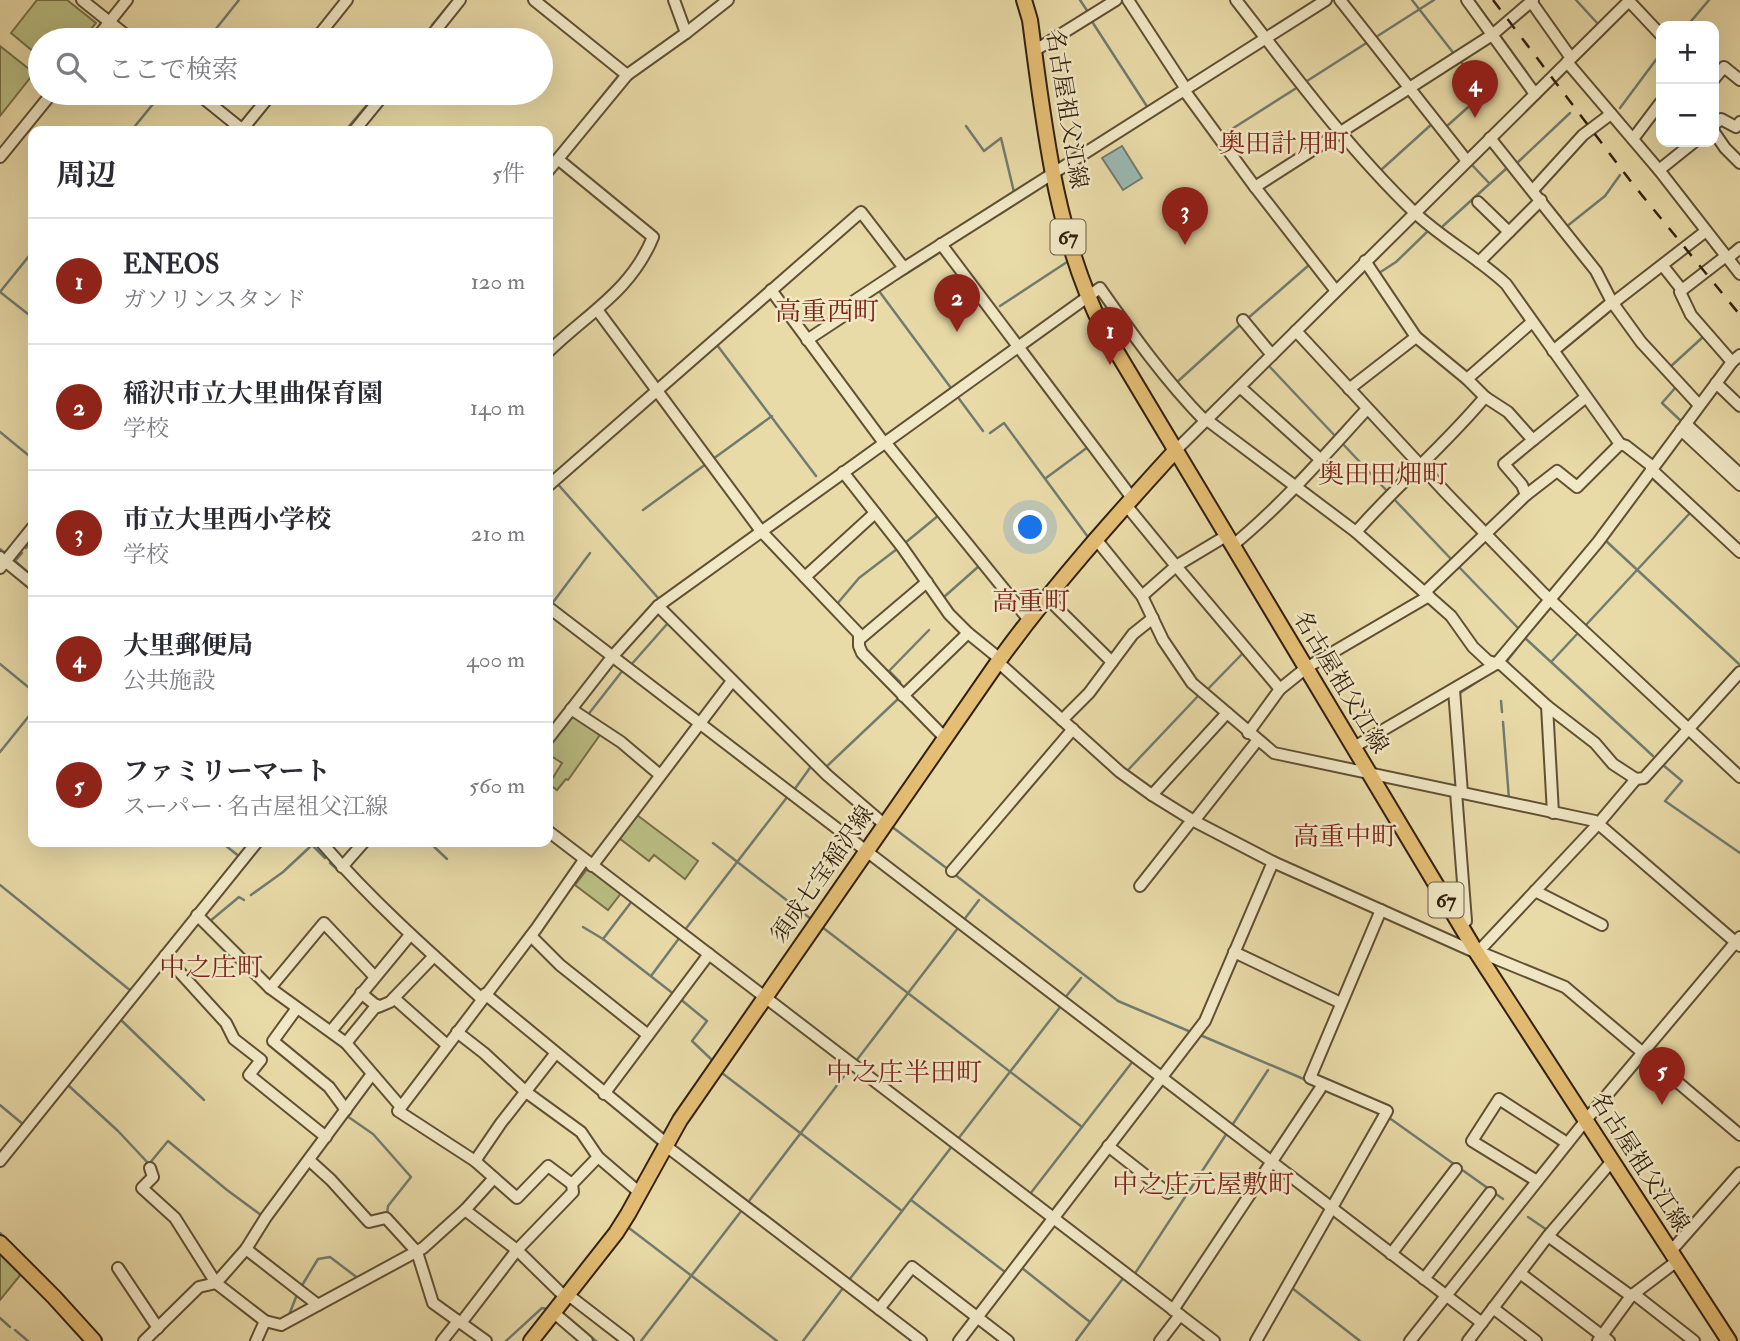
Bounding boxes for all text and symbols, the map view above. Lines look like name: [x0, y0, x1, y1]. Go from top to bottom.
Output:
map controls: [1656, 21, 1719, 147]
button: +: [1656, 21, 1719, 84]
street label: 名古屋祖父江線: [1040, 27, 1094, 191]
search box: [28, 28, 553, 105]
icon: search: [52, 48, 90, 86]
text: ここで検索: [108, 54, 238, 86]
pin: 4: [1452, 60, 1498, 118]
button: −: [1656, 84, 1719, 147]
district label: 奥田計用町: [1219, 128, 1349, 160]
text: 周辺: [56, 157, 116, 194]
text: 5件: [492, 159, 525, 188]
pin: 3: [1162, 187, 1208, 245]
road number: 67: [1050, 219, 1086, 254]
text: ENEOS: [123, 249, 219, 281]
text: 1: [75, 267, 83, 296]
text: 120 m: [471, 267, 525, 296]
pin: 2: [934, 274, 980, 332]
text: ガソリンスタンド: [123, 285, 306, 314]
district label: 高重西町: [775, 296, 879, 328]
pin: 1: [1087, 307, 1133, 365]
text: 稲沢市立大里曲保育園: [123, 378, 383, 410]
text: 2: [73, 393, 85, 422]
text: 140 m: [470, 393, 525, 422]
text: 学校: [123, 414, 169, 443]
district label: 奥田田畑町: [1318, 459, 1448, 491]
text: 市立大里西小学校: [123, 504, 331, 536]
your location: [1013, 510, 1047, 544]
text: 3: [75, 519, 83, 548]
text: 210 m: [471, 519, 525, 548]
text: 学校: [123, 540, 169, 569]
district label: 高重町: [992, 586, 1070, 618]
street label: 名古屋祖父江線: [1287, 606, 1395, 758]
text: 大里郵便局: [123, 630, 253, 662]
text: 4: [73, 645, 85, 674]
text: 400 m: [466, 645, 525, 674]
text: 公共施設: [123, 666, 215, 695]
text: ファミリーマート: [123, 756, 330, 788]
text: 5: [74, 771, 84, 800]
text: 560 m: [469, 771, 525, 800]
text: スーパー · 名古屋祖父江線: [123, 792, 388, 821]
street label: 須成七宝稲沢線: [764, 800, 880, 948]
district label: 高重中町: [1293, 821, 1397, 853]
road number: 67: [1428, 883, 1464, 918]
district label: 中之庄町: [159, 952, 263, 984]
pin: 5: [1639, 1047, 1685, 1105]
district label: 中之庄半田町: [826, 1057, 982, 1089]
street label: 名古屋祖父江線: [1584, 1087, 1696, 1237]
district label: 中之庄元屋敷町: [1112, 1169, 1294, 1201]

